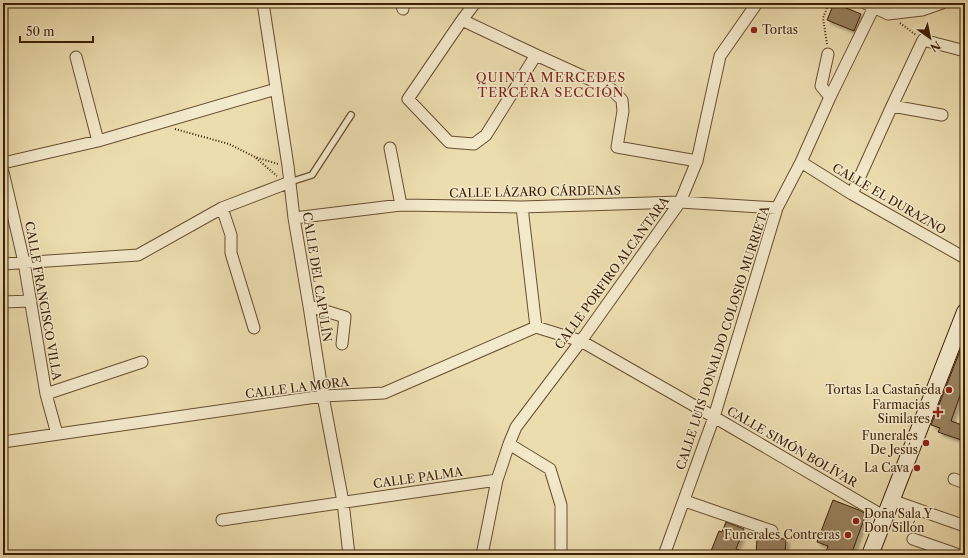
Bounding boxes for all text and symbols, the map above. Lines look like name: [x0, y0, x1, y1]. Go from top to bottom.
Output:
scale bar: [20, 18, 93, 44]
north arrow: [910, 18, 950, 58]
place label: Tortas: [762, 22, 798, 37]
text: 50 m: [26, 24, 55, 39]
marker: Tortas: [749, 25, 759, 35]
text: N: [927, 38, 943, 55]
district label: QUINTA MERCEDES TERCERA SECCIÓN: [476, 69, 626, 100]
street label: CALLE EL DURAZNO: [830, 160, 949, 237]
street label: CALLE LÁZARO CÁRDENAS: [449, 182, 621, 200]
street label: CALLE PORFIRO ALCANTARA: [551, 193, 673, 352]
street label: CALLE LUIS DONALDO COLOSIO MURRIETA: [673, 203, 773, 472]
street label: CALLE DEL CAPULÍN: [300, 211, 336, 343]
street label: CALLE FRANCISCO VILLA: [22, 220, 65, 383]
street label: CALLE LA MORA: [244, 374, 351, 401]
place label: Tortas La Castañeda: [825, 382, 942, 397]
marker: Tortas La Castañeda: [944, 385, 954, 395]
place label: Farmacias Similares: [872, 397, 930, 426]
street label: CALLE SIMÓN BOLÍVAR: [724, 402, 862, 491]
marker: Farmacias Similares: [933, 407, 943, 417]
place label: Funerales De Jesús: [862, 428, 918, 457]
marker: Funerales De Jesús: [921, 438, 931, 448]
place label: La Cava: [864, 460, 910, 475]
marker: La Cava: [912, 463, 922, 473]
street label: CALLE PALMA: [372, 464, 465, 491]
place label: Doña Sala Y Don Sillón: [864, 506, 933, 535]
marker: Doña Sala Y Don Sillón: [851, 516, 861, 526]
place label: Funerales Contreras: [724, 527, 840, 542]
marker: Funerales Contreras: [843, 530, 853, 540]

